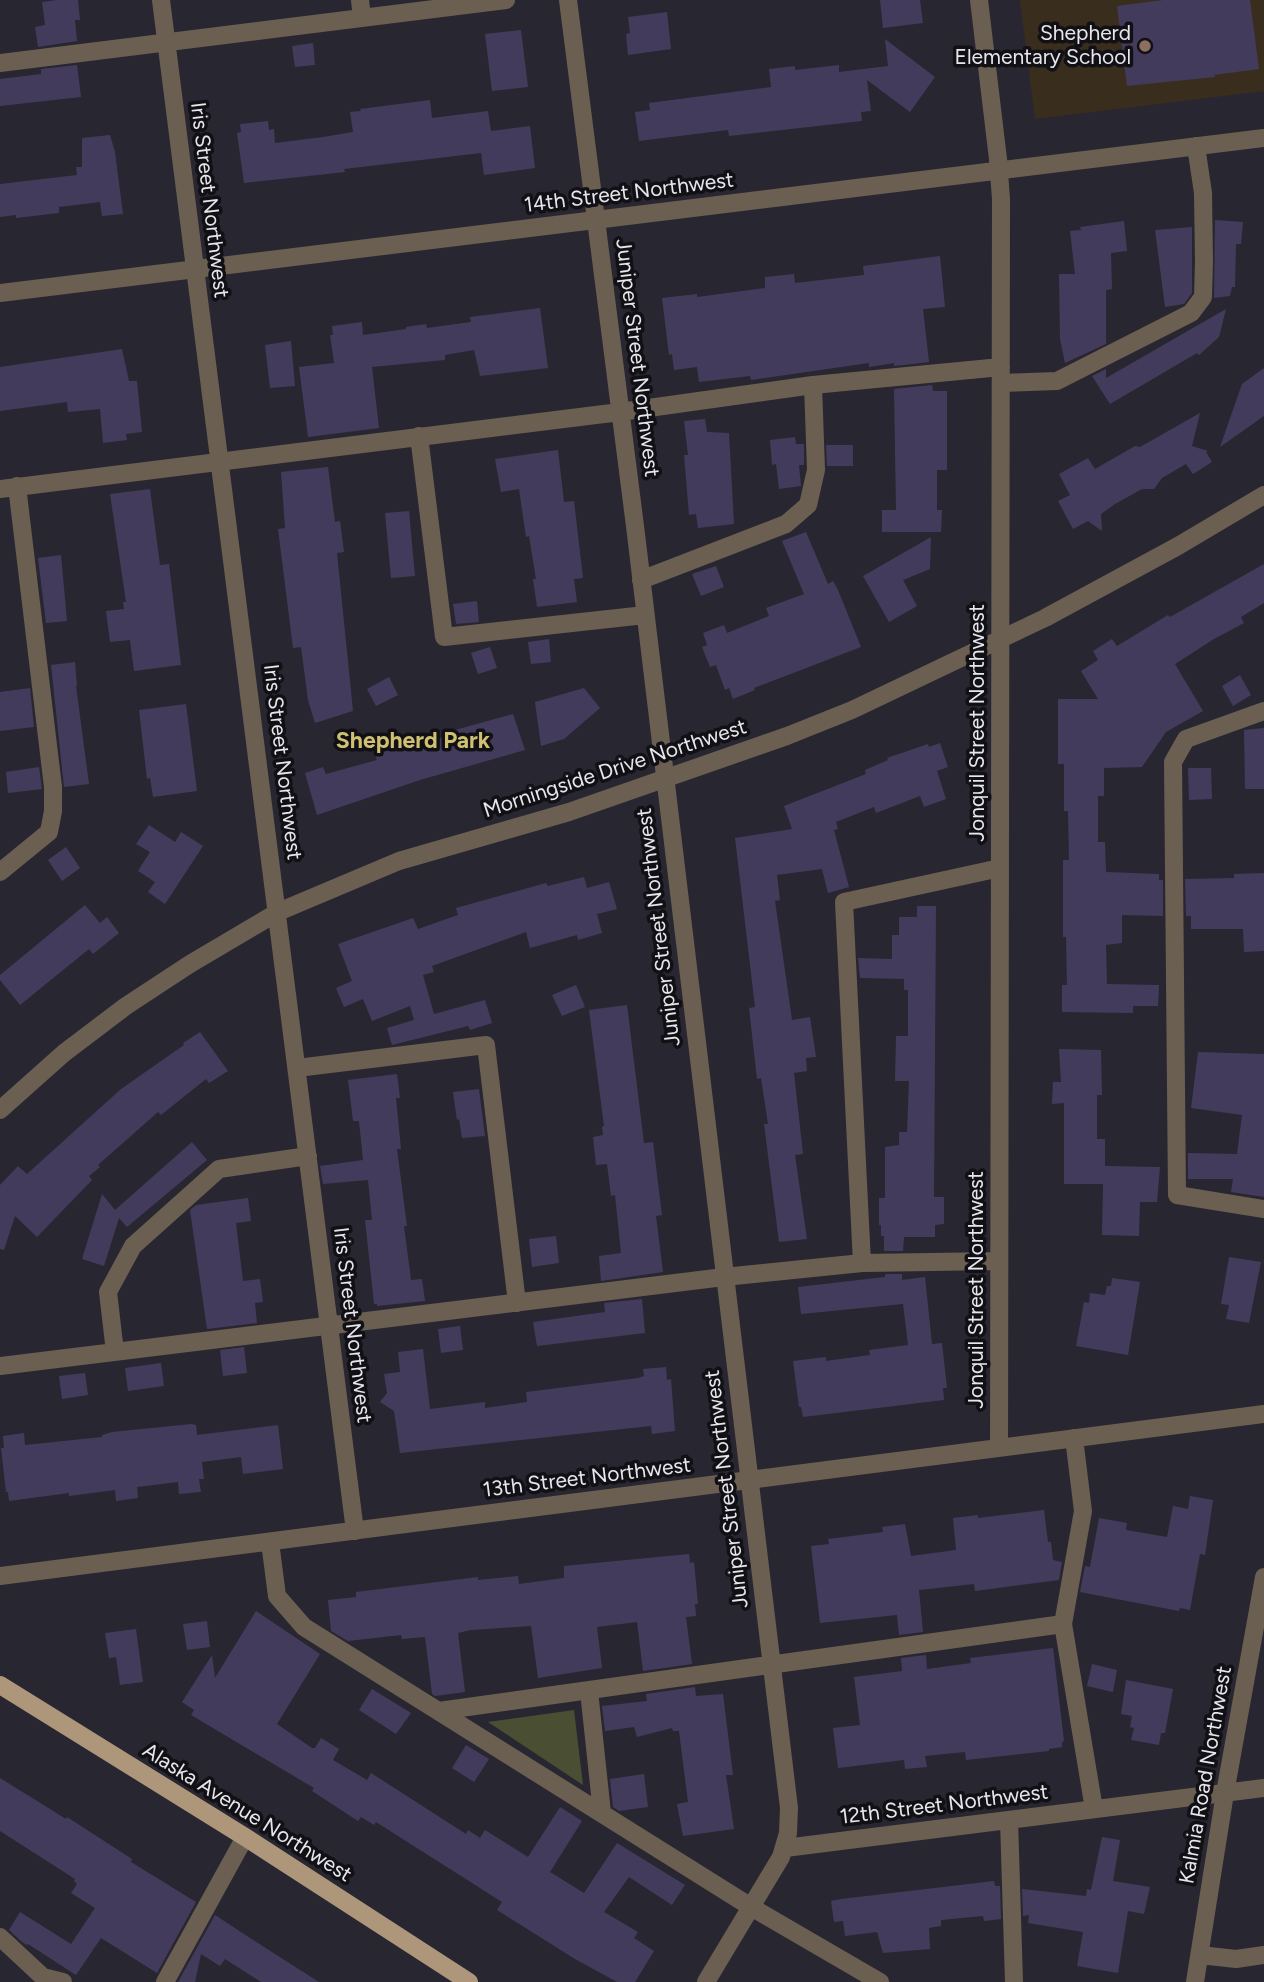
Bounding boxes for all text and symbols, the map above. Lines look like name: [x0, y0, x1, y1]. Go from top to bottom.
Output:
place label: Shepherd Elementary School: [955, 21, 1131, 71]
marker: Shepherd Elementary School: [1137, 38, 1153, 54]
street label: Iris Street Northwest: [184, 101, 234, 299]
street label: 14th Street Northwest: [523, 168, 735, 218]
street label: Juniper Street Northwest: [610, 238, 664, 478]
street label: Jonquil Street Northwest: [965, 604, 991, 842]
street label: Iris Street Northwest: [257, 663, 307, 861]
street label: Morningside Drive Northwest: [480, 714, 750, 824]
district label: Shepherd Park: [336, 727, 490, 755]
street label: Juniper Street Northwest: [632, 807, 686, 1047]
street label: Jonquil Street Northwest: [964, 1171, 990, 1409]
street label: Iris Street Northwest: [327, 1226, 377, 1424]
street label: Juniper Street Northwest: [700, 1369, 754, 1609]
street label: 13th Street Northwest: [482, 1453, 692, 1503]
street label: Kalmia Road Northwest: [1174, 1664, 1238, 1886]
street label: Alaska Avenue Northwest: [138, 1738, 356, 1888]
street label: 12th Street Northwest: [838, 1780, 1050, 1830]

